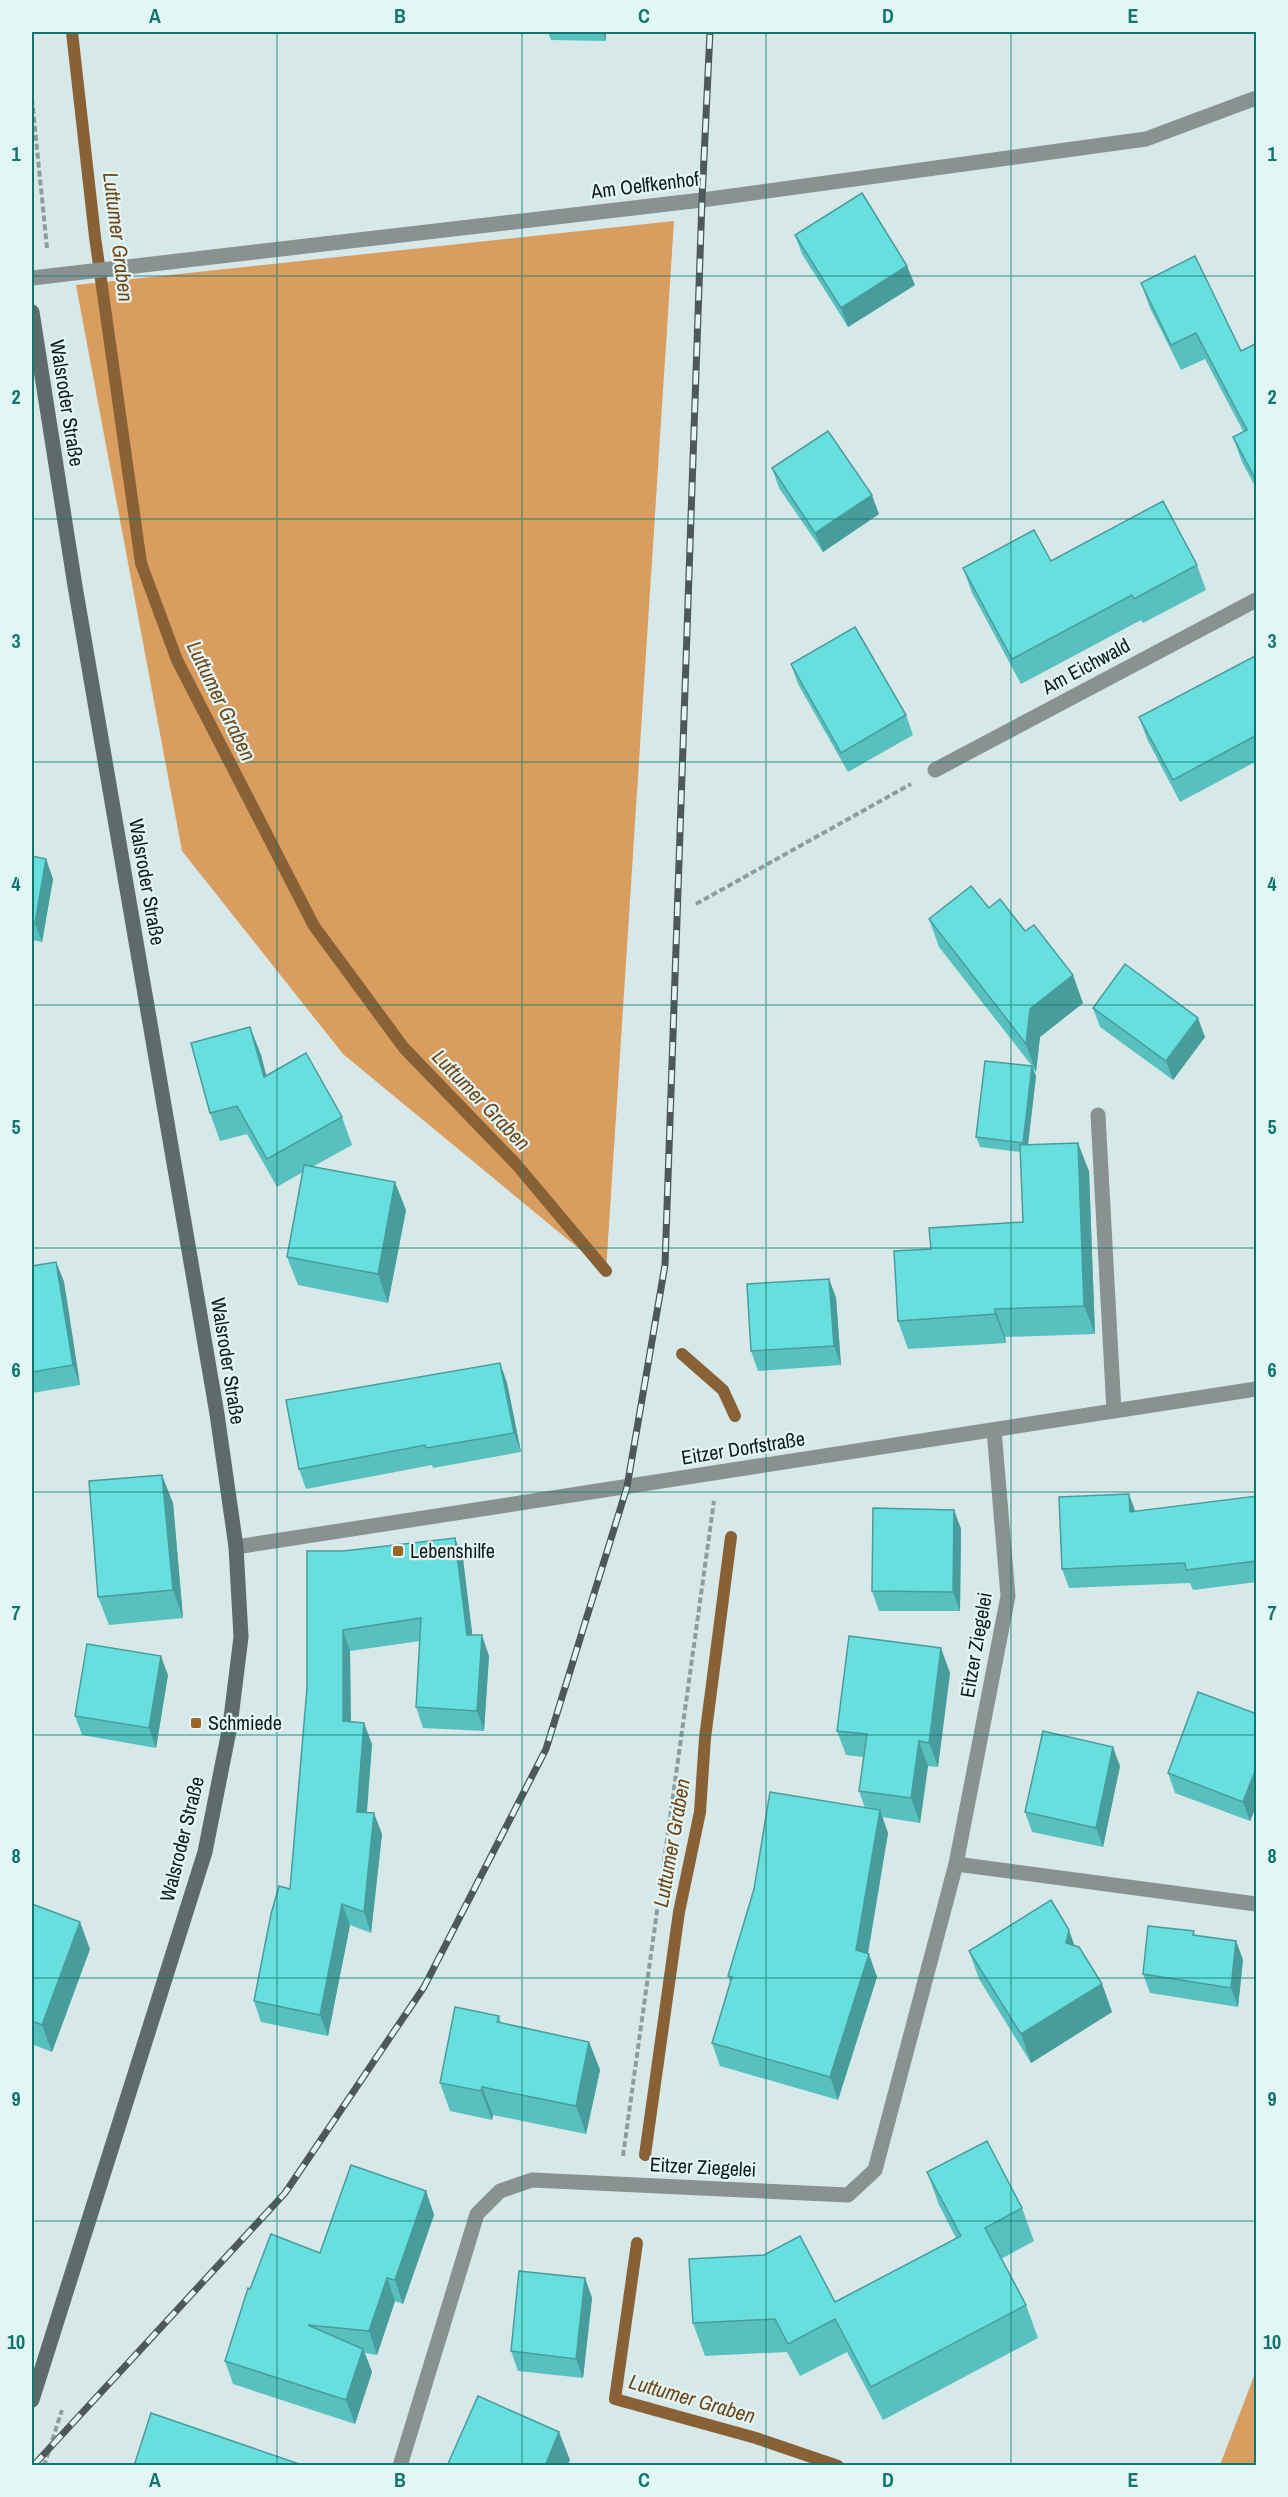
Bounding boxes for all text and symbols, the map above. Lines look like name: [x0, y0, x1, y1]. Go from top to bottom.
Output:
text: A: [149, 2, 161, 29]
text: B: [394, 2, 406, 29]
text: C: [638, 2, 650, 29]
text: D: [882, 2, 894, 29]
text: E: [1128, 2, 1139, 29]
text: 1: [11, 140, 21, 167]
text: 1: [1267, 140, 1277, 167]
street label: Am Oelfkenhof: [588, 164, 701, 205]
water label: Luttumer Graben: [96, 171, 141, 303]
street label: Walsroder Straße: [44, 338, 91, 468]
text: 2: [11, 383, 21, 410]
text: 2: [1267, 383, 1277, 410]
text: 3: [11, 627, 21, 654]
text: 3: [1267, 627, 1277, 654]
street label: Am Eichwald: [1036, 631, 1134, 700]
water label: Luttumer Graben: [180, 636, 263, 766]
street label: Walsroder Straße: [123, 817, 172, 947]
text: 4: [11, 870, 21, 897]
text: 4: [1267, 870, 1277, 897]
water label: Luttumer Graben: [426, 1043, 537, 1157]
text: 5: [11, 1113, 21, 1140]
text: 5: [1267, 1113, 1277, 1140]
street label: Walsroder Straße: [205, 1296, 252, 1426]
text: 6: [11, 1356, 21, 1383]
text: 6: [1267, 1356, 1277, 1383]
street label: Eitzer Dorfstraße: [679, 1424, 807, 1471]
place label: Lebenshilfe: [410, 1537, 495, 1564]
marker: Lebenshilfe: [391, 1544, 405, 1558]
street label: Eitzer Ziegelei: [953, 1590, 998, 1700]
text: 7: [11, 1599, 21, 1626]
text: 7: [1267, 1599, 1277, 1626]
place label: Schmiede: [208, 1709, 282, 1736]
marker: Schmiede: [189, 1716, 203, 1730]
street label: Walsroder Straße: [153, 1774, 210, 1904]
water label: Luttumer Graben: [646, 1776, 697, 1910]
text: 8: [11, 1842, 21, 1869]
text: 8: [1267, 1842, 1277, 1869]
text: 9: [11, 2085, 21, 2112]
text: 9: [1267, 2085, 1277, 2112]
street label: Eitzer Ziegelei: [649, 2150, 757, 2183]
text: 10: [7, 2328, 25, 2355]
text: 10: [1263, 2328, 1281, 2355]
water label: Luttumer Graben: [626, 2367, 759, 2430]
text: A: [149, 2466, 161, 2493]
text: B: [394, 2466, 406, 2493]
text: C: [638, 2466, 650, 2493]
text: D: [882, 2466, 894, 2493]
text: E: [1128, 2466, 1139, 2493]

